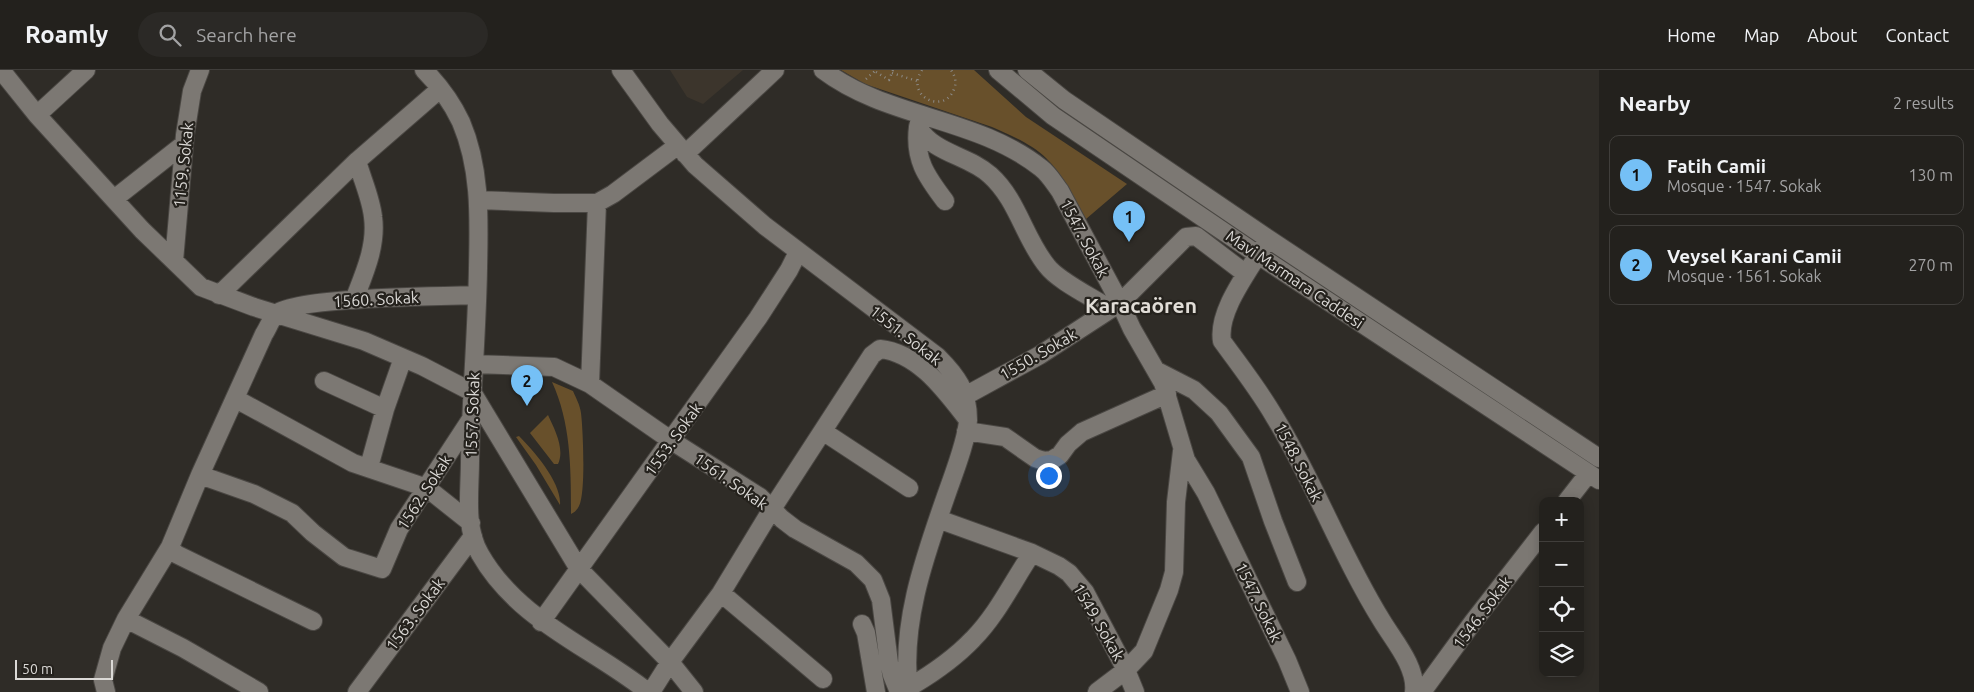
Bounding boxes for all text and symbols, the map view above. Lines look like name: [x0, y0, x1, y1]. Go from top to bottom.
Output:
search box: [138, 12, 488, 57]
text: Roamly: [25, 21, 108, 48]
icon: search: [156, 21, 184, 49]
text: Search here: [196, 24, 297, 46]
text: Home: [1667, 25, 1716, 45]
text: Map: [1744, 25, 1779, 45]
text: About: [1807, 25, 1857, 45]
text: Contact: [1885, 25, 1949, 45]
text: Nearby: [1619, 91, 1690, 115]
text: 2 results: [1893, 94, 1954, 112]
street label: 1159. Sokak: [170, 121, 196, 209]
text: Fatih Camii: [1667, 155, 1766, 177]
text: 1: [1631, 166, 1641, 184]
text: 130 m: [1908, 166, 1953, 184]
text: Mosque · 1547. Sokak: [1667, 177, 1822, 195]
street label: 1547. Sokak: [1057, 196, 1113, 280]
pin: 1: [1113, 201, 1145, 242]
street label: Mavi Marmara Caddesi: [1223, 226, 1367, 332]
text: Veysel Karani Camii: [1667, 245, 1842, 267]
text: 2: [1631, 256, 1641, 274]
text: 270 m: [1908, 256, 1953, 274]
text: Mosque · 1561. Sokak: [1667, 267, 1822, 285]
street label: 1560. Sokak: [333, 288, 419, 310]
district label: Karacaören: [1085, 293, 1197, 317]
street label: 1551. Sokak: [867, 301, 945, 369]
street label: 1550. Sokak: [996, 325, 1080, 383]
pin: 2: [511, 365, 543, 406]
street label: 1557. Sokak: [462, 372, 482, 458]
street label: 1553. Sokak: [640, 399, 706, 479]
street label: 1548. Sokak: [1272, 420, 1326, 504]
street label: 1561. Sokak: [691, 449, 771, 513]
street label: 1562. Sokak: [393, 451, 455, 533]
your location: [1036, 463, 1062, 489]
map controls: [1539, 497, 1584, 677]
button: +: [1539, 497, 1584, 542]
button: −: [1539, 542, 1584, 587]
street label: 1547. Sokak: [1232, 559, 1286, 645]
street label: 1546. Sokak: [1449, 572, 1515, 652]
street label: 1563. Sokak: [382, 574, 448, 654]
street label: 1549. Sokak: [1070, 580, 1128, 664]
button: locate: [1539, 587, 1584, 632]
button: layers: [1539, 632, 1584, 677]
scale bar: [15, 657, 112, 680]
text: 50 m: [22, 661, 53, 677]

